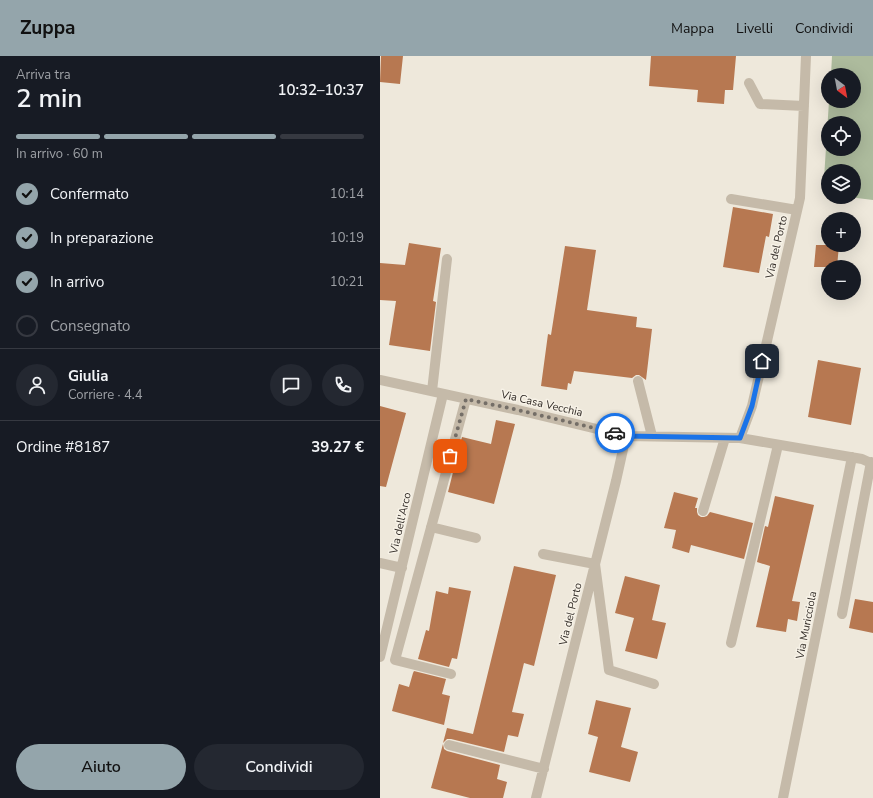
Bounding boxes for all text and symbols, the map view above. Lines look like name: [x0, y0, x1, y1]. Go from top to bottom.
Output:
text: Zuppa: [20, 15, 76, 41]
text: Mappa: [671, 19, 714, 38]
text: Livelli: [736, 19, 773, 38]
text: Condividi: [795, 19, 853, 38]
text: Arriva tra: [16, 66, 71, 84]
north arrow: [821, 68, 861, 108]
map controls: [821, 68, 861, 300]
text: 10:32–10:37: [277, 80, 364, 100]
text: 2 min: [16, 81, 82, 116]
button: locate: [821, 116, 861, 156]
text: In arrivo · 60 m: [16, 145, 103, 163]
button: layers: [821, 164, 861, 204]
icon: check: [16, 183, 38, 205]
text: Confermato: [50, 184, 129, 204]
text: 10:14: [330, 185, 364, 203]
button: +: [821, 212, 861, 252]
street label: Via del Porto: [762, 214, 791, 281]
icon: check: [16, 227, 38, 249]
text: In preparazione: [50, 228, 153, 248]
text: 10:19: [330, 229, 364, 247]
button: −: [821, 260, 861, 300]
icon: check: [16, 271, 38, 293]
text: In arrivo: [50, 272, 104, 292]
text: 10:21: [330, 273, 364, 291]
text: Consegnato: [50, 316, 130, 336]
pin: [745, 344, 779, 378]
icon: home: [751, 350, 773, 372]
button: person: [16, 364, 58, 406]
button: chat: [270, 364, 312, 406]
button: phone: [322, 364, 364, 406]
text: Giulia: [68, 366, 108, 386]
text: Corriere · 4.4: [68, 386, 142, 404]
street label: Via Casa Vecchia: [499, 387, 584, 420]
courier: [595, 413, 635, 453]
icon: car: [604, 422, 626, 444]
text: Ordine #8187: [16, 437, 110, 457]
text: 39.27 €: [311, 437, 364, 457]
pin: [433, 439, 467, 473]
icon: bag: [439, 445, 461, 467]
street label: Via dell'Arco: [386, 491, 415, 556]
street label: Via del Porto: [555, 581, 586, 648]
street label: Via Muricciola: [792, 590, 820, 661]
button: Aiuto: [16, 744, 186, 790]
button: Condividi: [194, 744, 364, 790]

